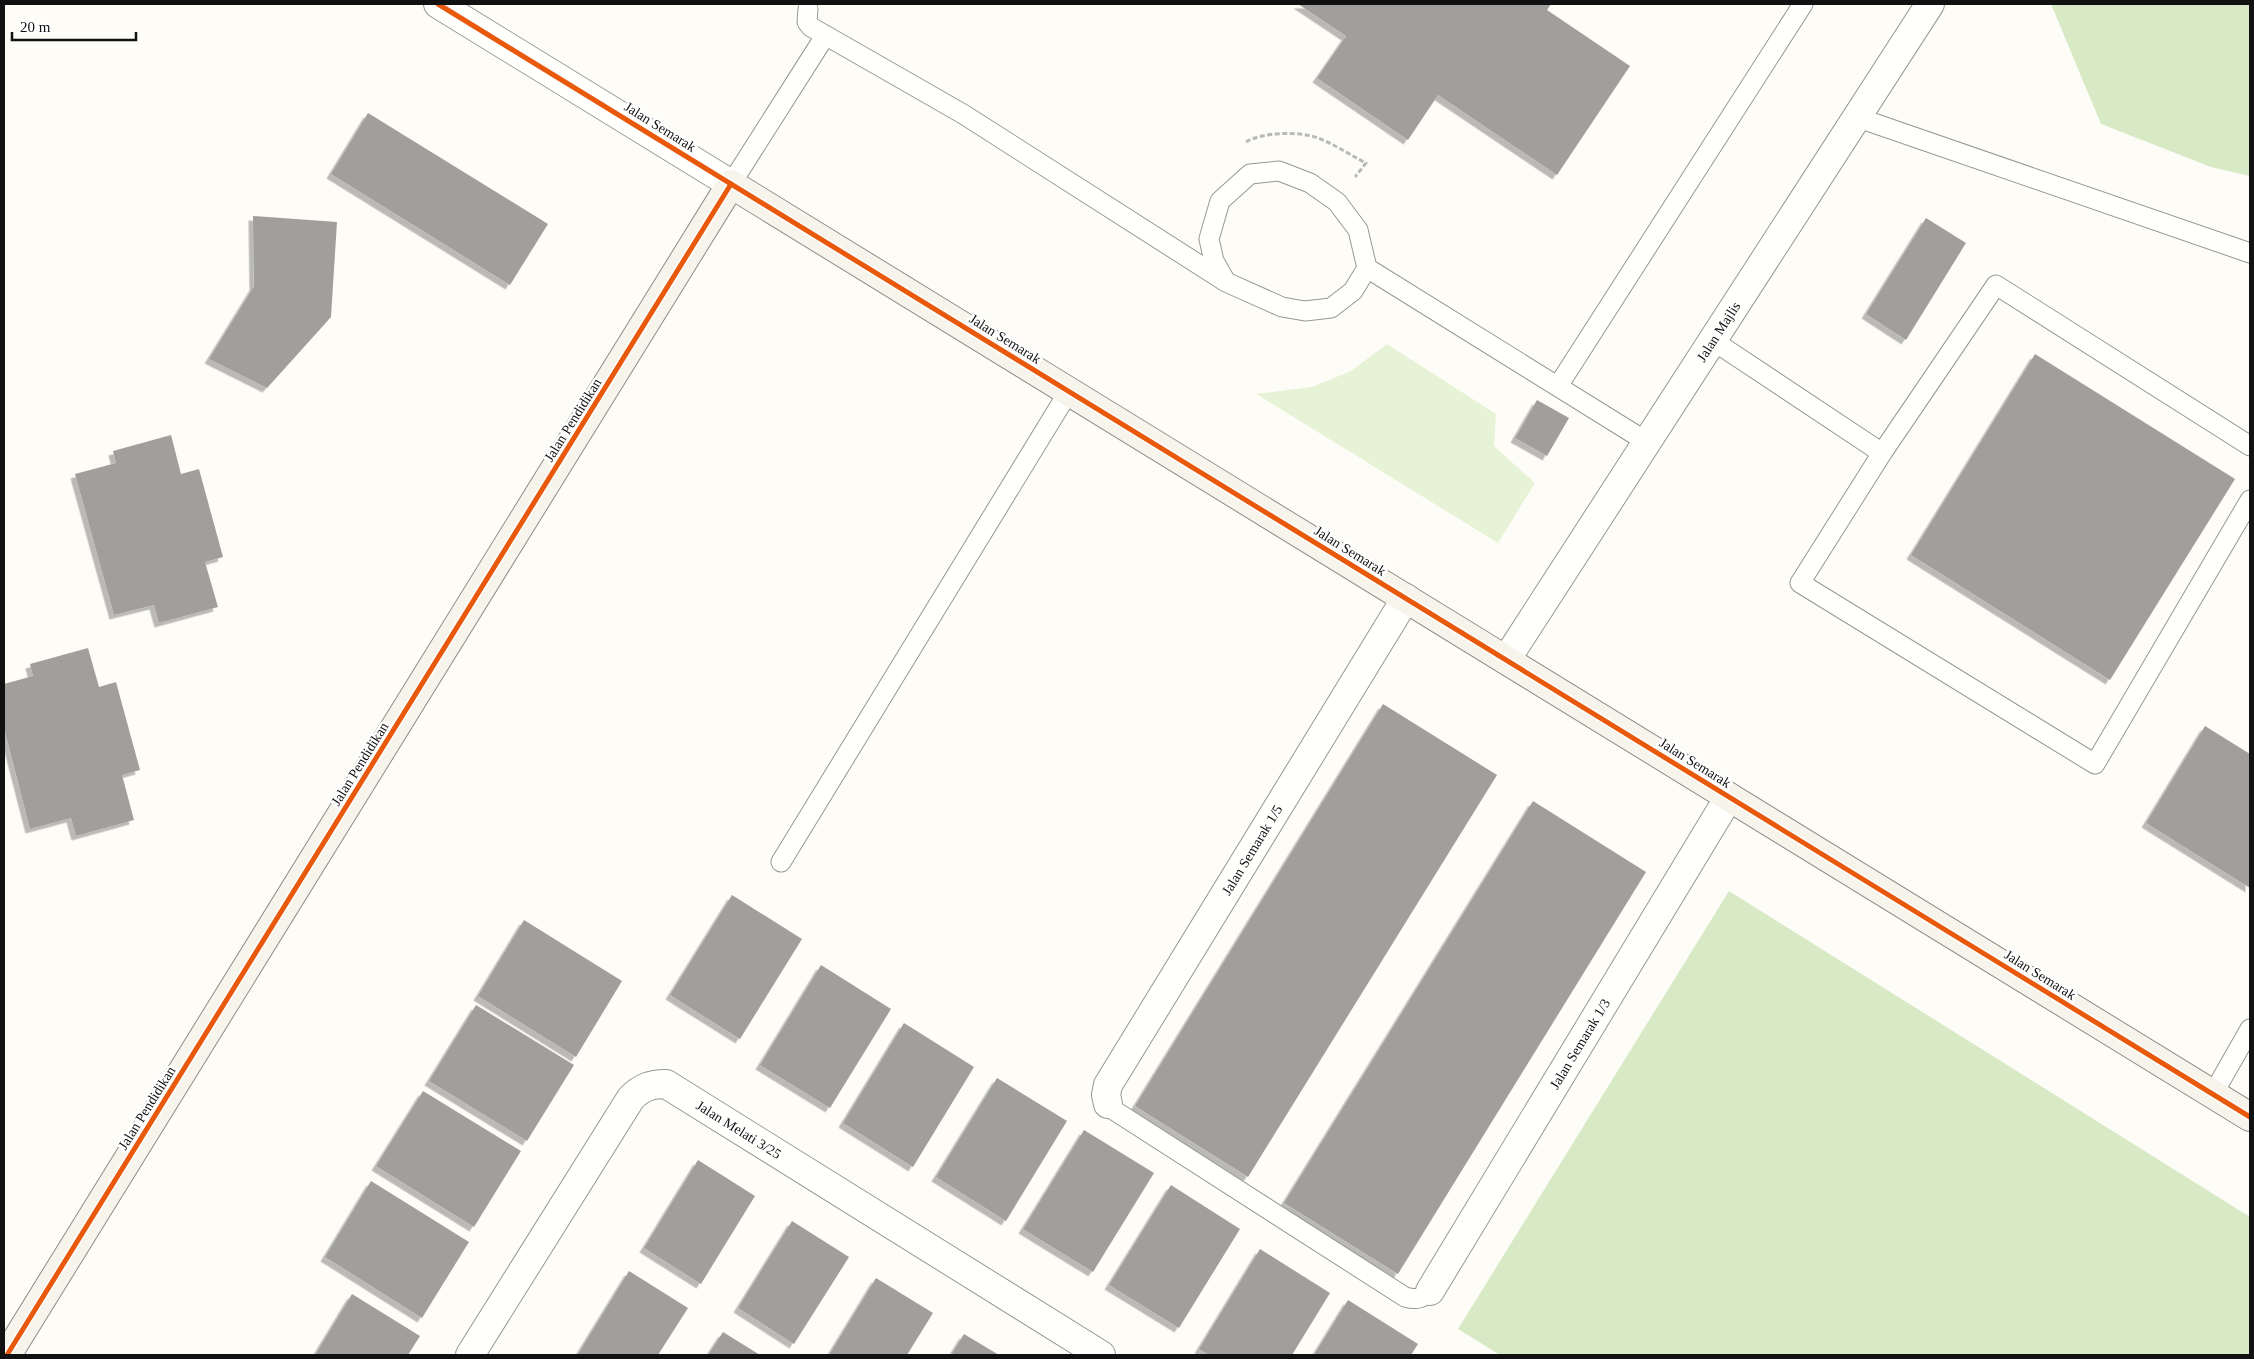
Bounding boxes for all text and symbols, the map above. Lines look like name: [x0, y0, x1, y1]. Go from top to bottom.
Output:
scale bar: [12, 10, 136, 42]
text: 20 m: [20, 19, 51, 35]
street label: Jalan Semarak: [622, 99, 698, 155]
street label: Jalan Majlis: [1693, 299, 1743, 364]
street label: Jalan Semarak: [967, 311, 1043, 367]
street label: Jalan Pendidikan: [541, 376, 605, 464]
street label: Jalan Semarak: [1312, 523, 1388, 579]
street label: Jalan Pendidikan: [328, 720, 392, 808]
street label: Jalan Semarak: [1657, 735, 1733, 791]
street label: Jalan Semarak 1/5: [1219, 802, 1285, 898]
street label: Jalan Semarak: [2002, 947, 2078, 1003]
street label: Jalan Semarak 1/3: [1547, 996, 1613, 1092]
street label: Jalan Pendidikan: [115, 1064, 179, 1152]
street label: Jalan Melati 3/25: [694, 1097, 784, 1161]

